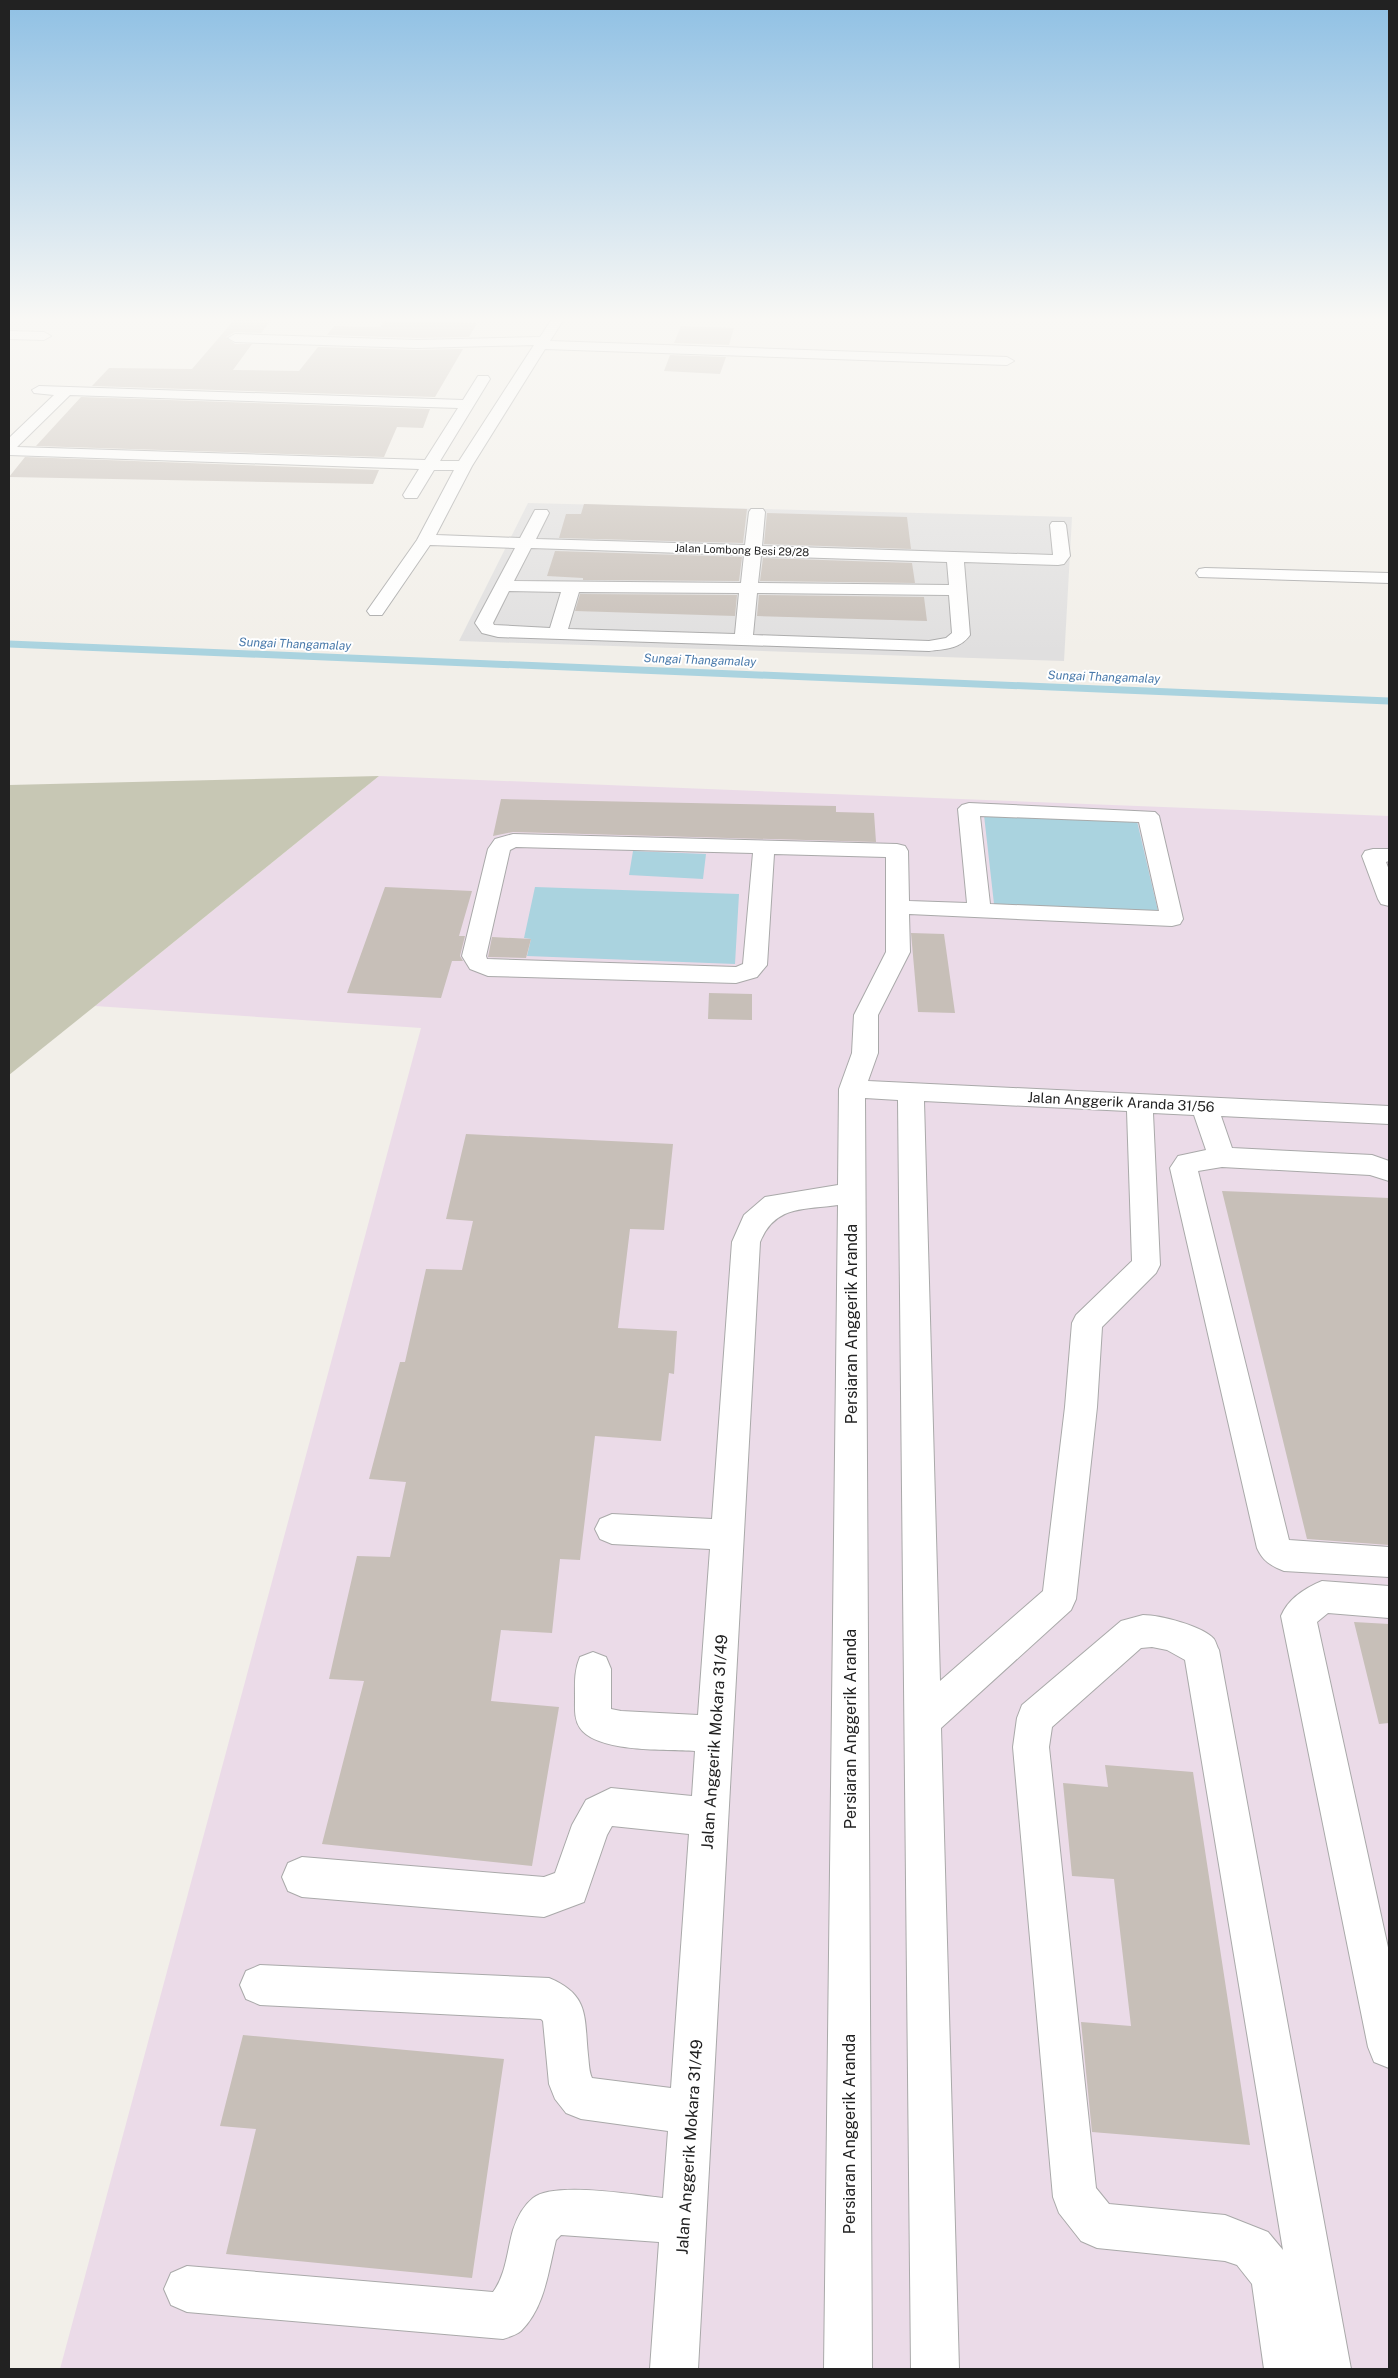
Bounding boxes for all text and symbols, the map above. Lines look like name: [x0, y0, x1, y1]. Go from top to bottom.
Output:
street label: Jalan Lombong Besi 29/28: [674, 542, 810, 558]
water label: Sungai Thangamalay: [238, 635, 352, 653]
water label: Sungai Thangamalay: [643, 651, 757, 669]
water label: Sungai Thangamalay: [1047, 668, 1161, 686]
street label: Jalan Anggerik Aranda 31/56: [1027, 1089, 1215, 1115]
street label: Persiaran Anggerik Aranda: [842, 1224, 861, 1424]
street label: Persiaran Anggerik Aranda: [841, 1629, 860, 1829]
street label: Jalan Anggerik Mokara 31/49: [697, 1634, 732, 1850]
street label: Persiaran Anggerik Aranda: [840, 2034, 859, 2234]
street label: Jalan Anggerik Mokara 31/49: [672, 2039, 707, 2255]

